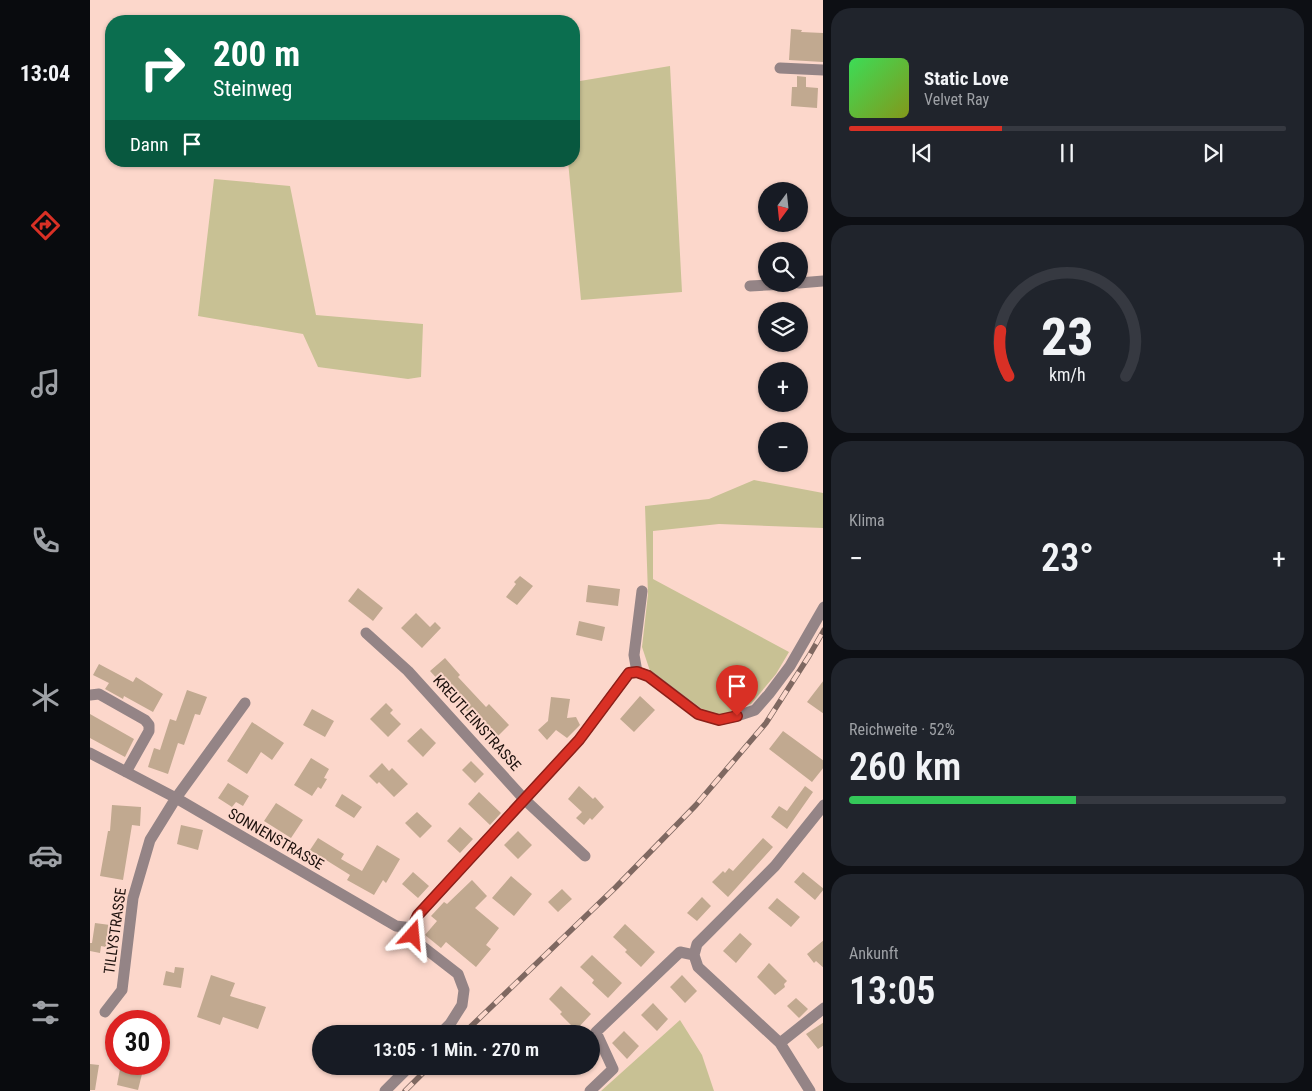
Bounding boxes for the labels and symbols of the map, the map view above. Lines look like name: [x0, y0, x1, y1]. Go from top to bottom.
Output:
north arrow: [758, 182, 808, 232]
pin: [716, 665, 758, 716]
street label: KREUTLEINSTRASSE: [429, 671, 525, 775]
street label: SONNENSTRASSE: [225, 804, 327, 874]
street label: TILLYSTRASSE: [100, 887, 130, 975]
position arrow: [386, 908, 438, 960]
speed limit sign: 30: [105, 1010, 170, 1075]

